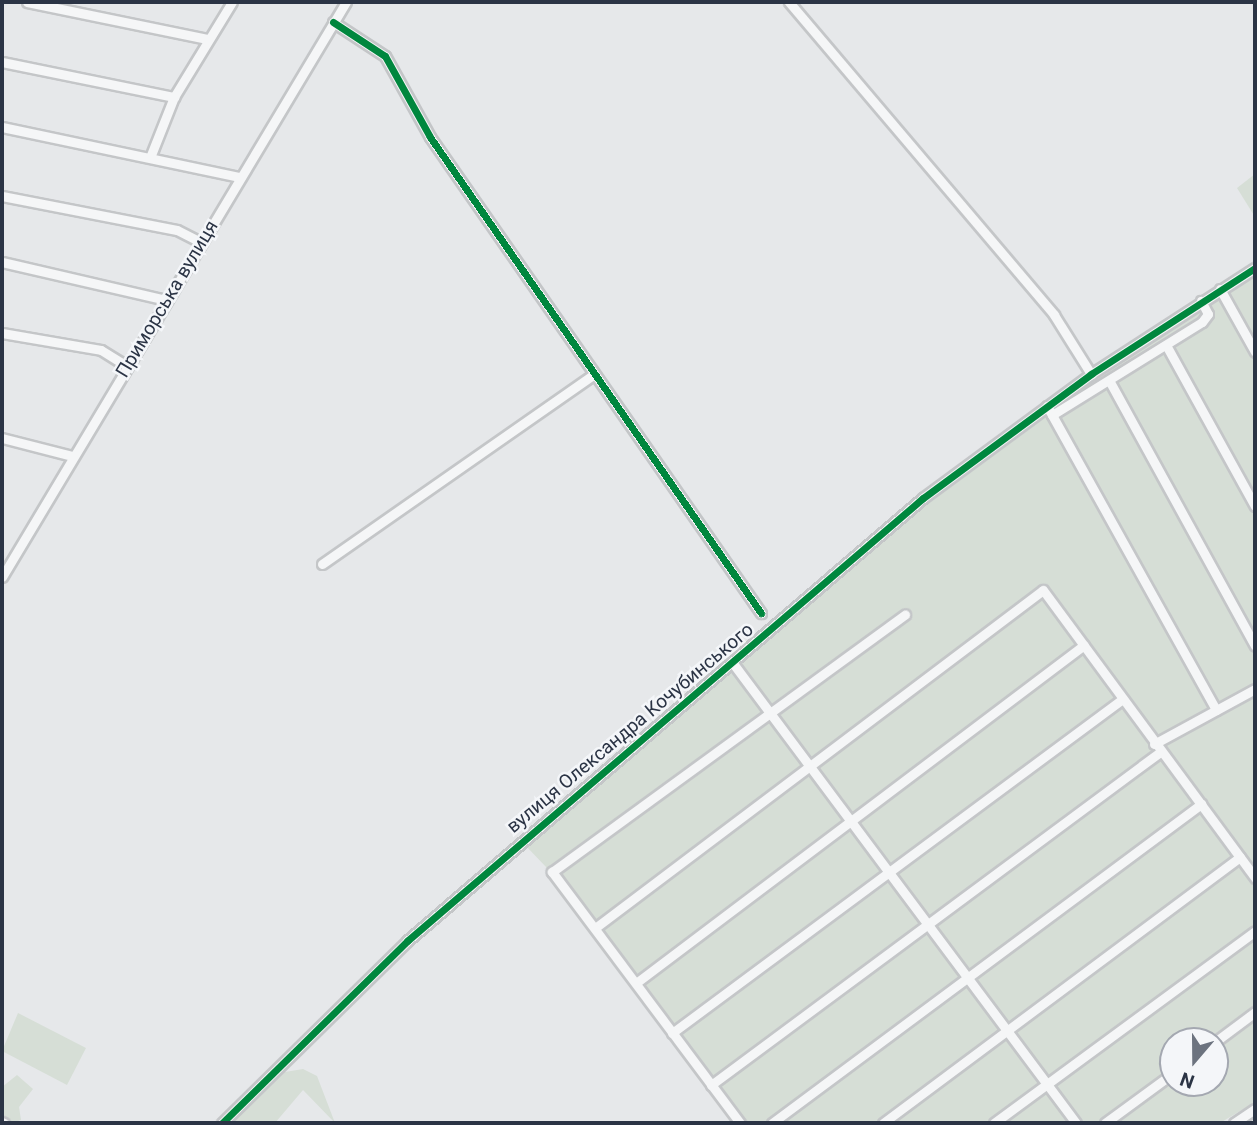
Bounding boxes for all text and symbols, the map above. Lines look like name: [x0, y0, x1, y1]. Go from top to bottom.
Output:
street label: Приморська вулиця: [111, 216, 223, 382]
street label: вулиця Олександра Кочубинського: [502, 618, 758, 838]
north arrow: [1159, 1027, 1229, 1097]
text: N: [1177, 1067, 1198, 1093]

